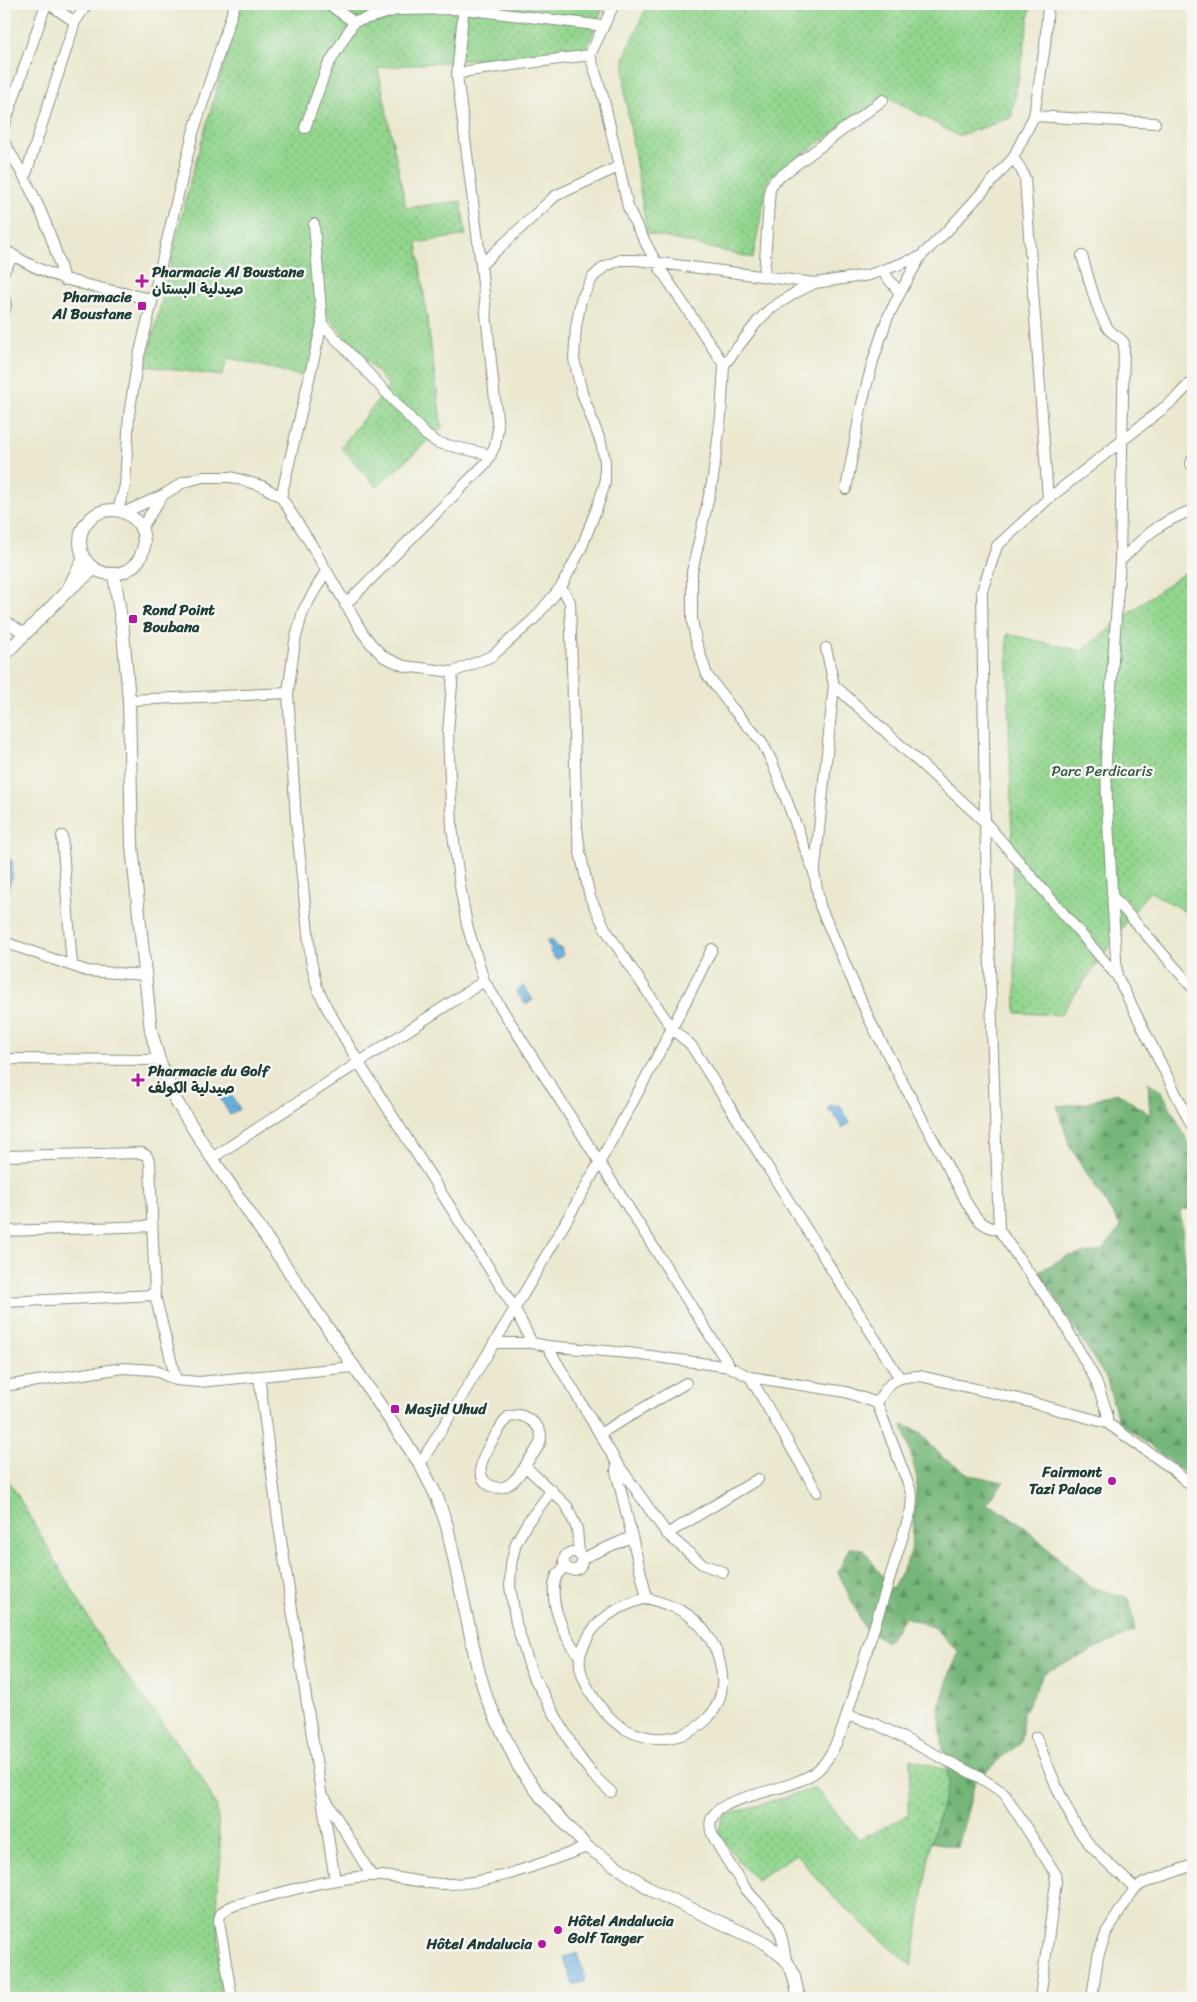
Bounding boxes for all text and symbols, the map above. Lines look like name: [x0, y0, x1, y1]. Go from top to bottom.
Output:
place label: Pharmacie Al Boustane صيدلية البستان: [152, 259, 304, 302]
marker: Pharmacie Al Boustane صيدلية البستان: [136, 275, 148, 287]
place label: Pharmacie Al Boustane: [52, 284, 132, 327]
marker: Pharmacie Al Boustane: [136, 300, 148, 312]
place label: Rond Point Boubana: [142, 597, 215, 640]
marker: Rond Point Boubana: [127, 613, 139, 625]
park label: Parc Perdicaris: [1051, 758, 1153, 784]
place label: Pharmacie du Golf صيدلية الكولف: [148, 1058, 271, 1101]
marker: Pharmacie du Golf صيدلية الكولف: [132, 1074, 144, 1086]
place label: Masjid Uhud: [404, 1396, 487, 1422]
marker: Masjid Uhud: [389, 1403, 401, 1415]
place label: Fairmont Tazi Palace: [1029, 1459, 1102, 1502]
marker: Fairmont Tazi Palace: [1106, 1475, 1118, 1487]
place label: Hôtel Andalucia Golf Tanger: [567, 1908, 674, 1951]
marker: Hôtel Andalucia Golf Tanger: [552, 1924, 564, 1936]
place label: Hôtel Andalucia: [425, 1931, 532, 1957]
marker: Hôtel Andalucia: [536, 1938, 548, 1950]

